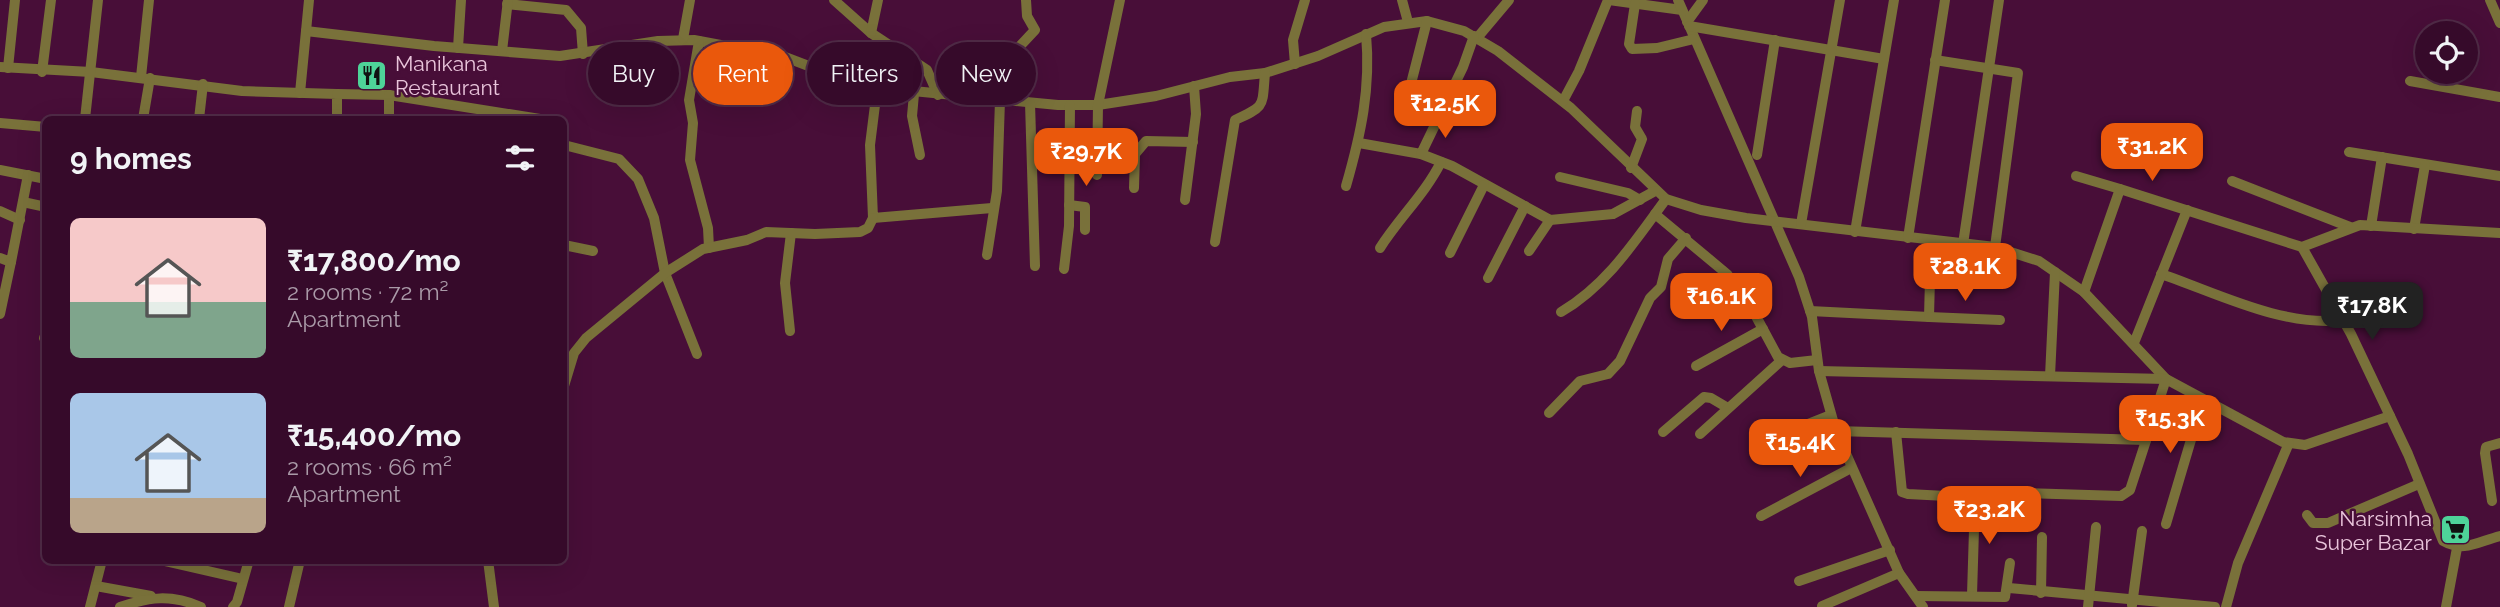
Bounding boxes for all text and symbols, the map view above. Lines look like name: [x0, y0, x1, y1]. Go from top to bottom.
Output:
map controls: [2415, 21, 2478, 84]
button: locate: [2415, 21, 2478, 84]
chip: Buy: [588, 42, 679, 105]
chip: Rent: [693, 42, 793, 105]
chip: Filters: [807, 42, 922, 105]
chip: New: [936, 42, 1036, 105]
place label: Manikana Restaurant: [395, 51, 500, 100]
restaurant icon: Manikana Restaurant: [355, 58, 389, 92]
pin: ₹12.5K: [1388, 80, 1502, 140]
text: ₹12.5K: [1410, 89, 1480, 116]
pin: ₹31.2K: [2095, 124, 2209, 183]
pin: ₹29.7K: [1029, 128, 1143, 188]
text: ₹31.2K: [2117, 132, 2187, 159]
text: ₹29.7K: [1050, 137, 1122, 164]
icon: filters: [501, 139, 539, 177]
text: 9 homes: [70, 141, 192, 176]
text: ₹17,800/mo: [287, 243, 461, 278]
pin: ₹28.1K: [1908, 244, 2022, 303]
icon: home: [126, 246, 210, 330]
text: ₹28.1K: [1929, 252, 2001, 279]
pin: ₹16.1K: [1664, 274, 1778, 333]
text: 2 rooms · 72 m²: [287, 278, 448, 305]
text: ₹16.1K: [1686, 282, 1756, 309]
pin: ₹17.8K: [2315, 282, 2429, 342]
text: ₹17.8K: [2337, 291, 2407, 318]
text: Apartment: [287, 305, 401, 332]
pin: ₹15.3K: [2113, 396, 2227, 455]
text: ₹15.3K: [2135, 404, 2205, 431]
text: ₹15,400/mo: [287, 418, 461, 453]
pin: ₹15.4K: [1743, 420, 1857, 479]
icon: home: [126, 421, 210, 505]
text: ₹15.4K: [1765, 428, 1835, 455]
text: 2 rooms · 66 m²: [287, 453, 452, 480]
text: Apartment: [287, 480, 401, 507]
pin: ₹23.2K: [1932, 486, 2046, 546]
text: ₹23.2K: [1953, 495, 2025, 522]
place label: Narsimha Super Bazar: [2315, 506, 2433, 555]
supermarket icon: Narsimha Super Bazar: [2438, 513, 2472, 547]

